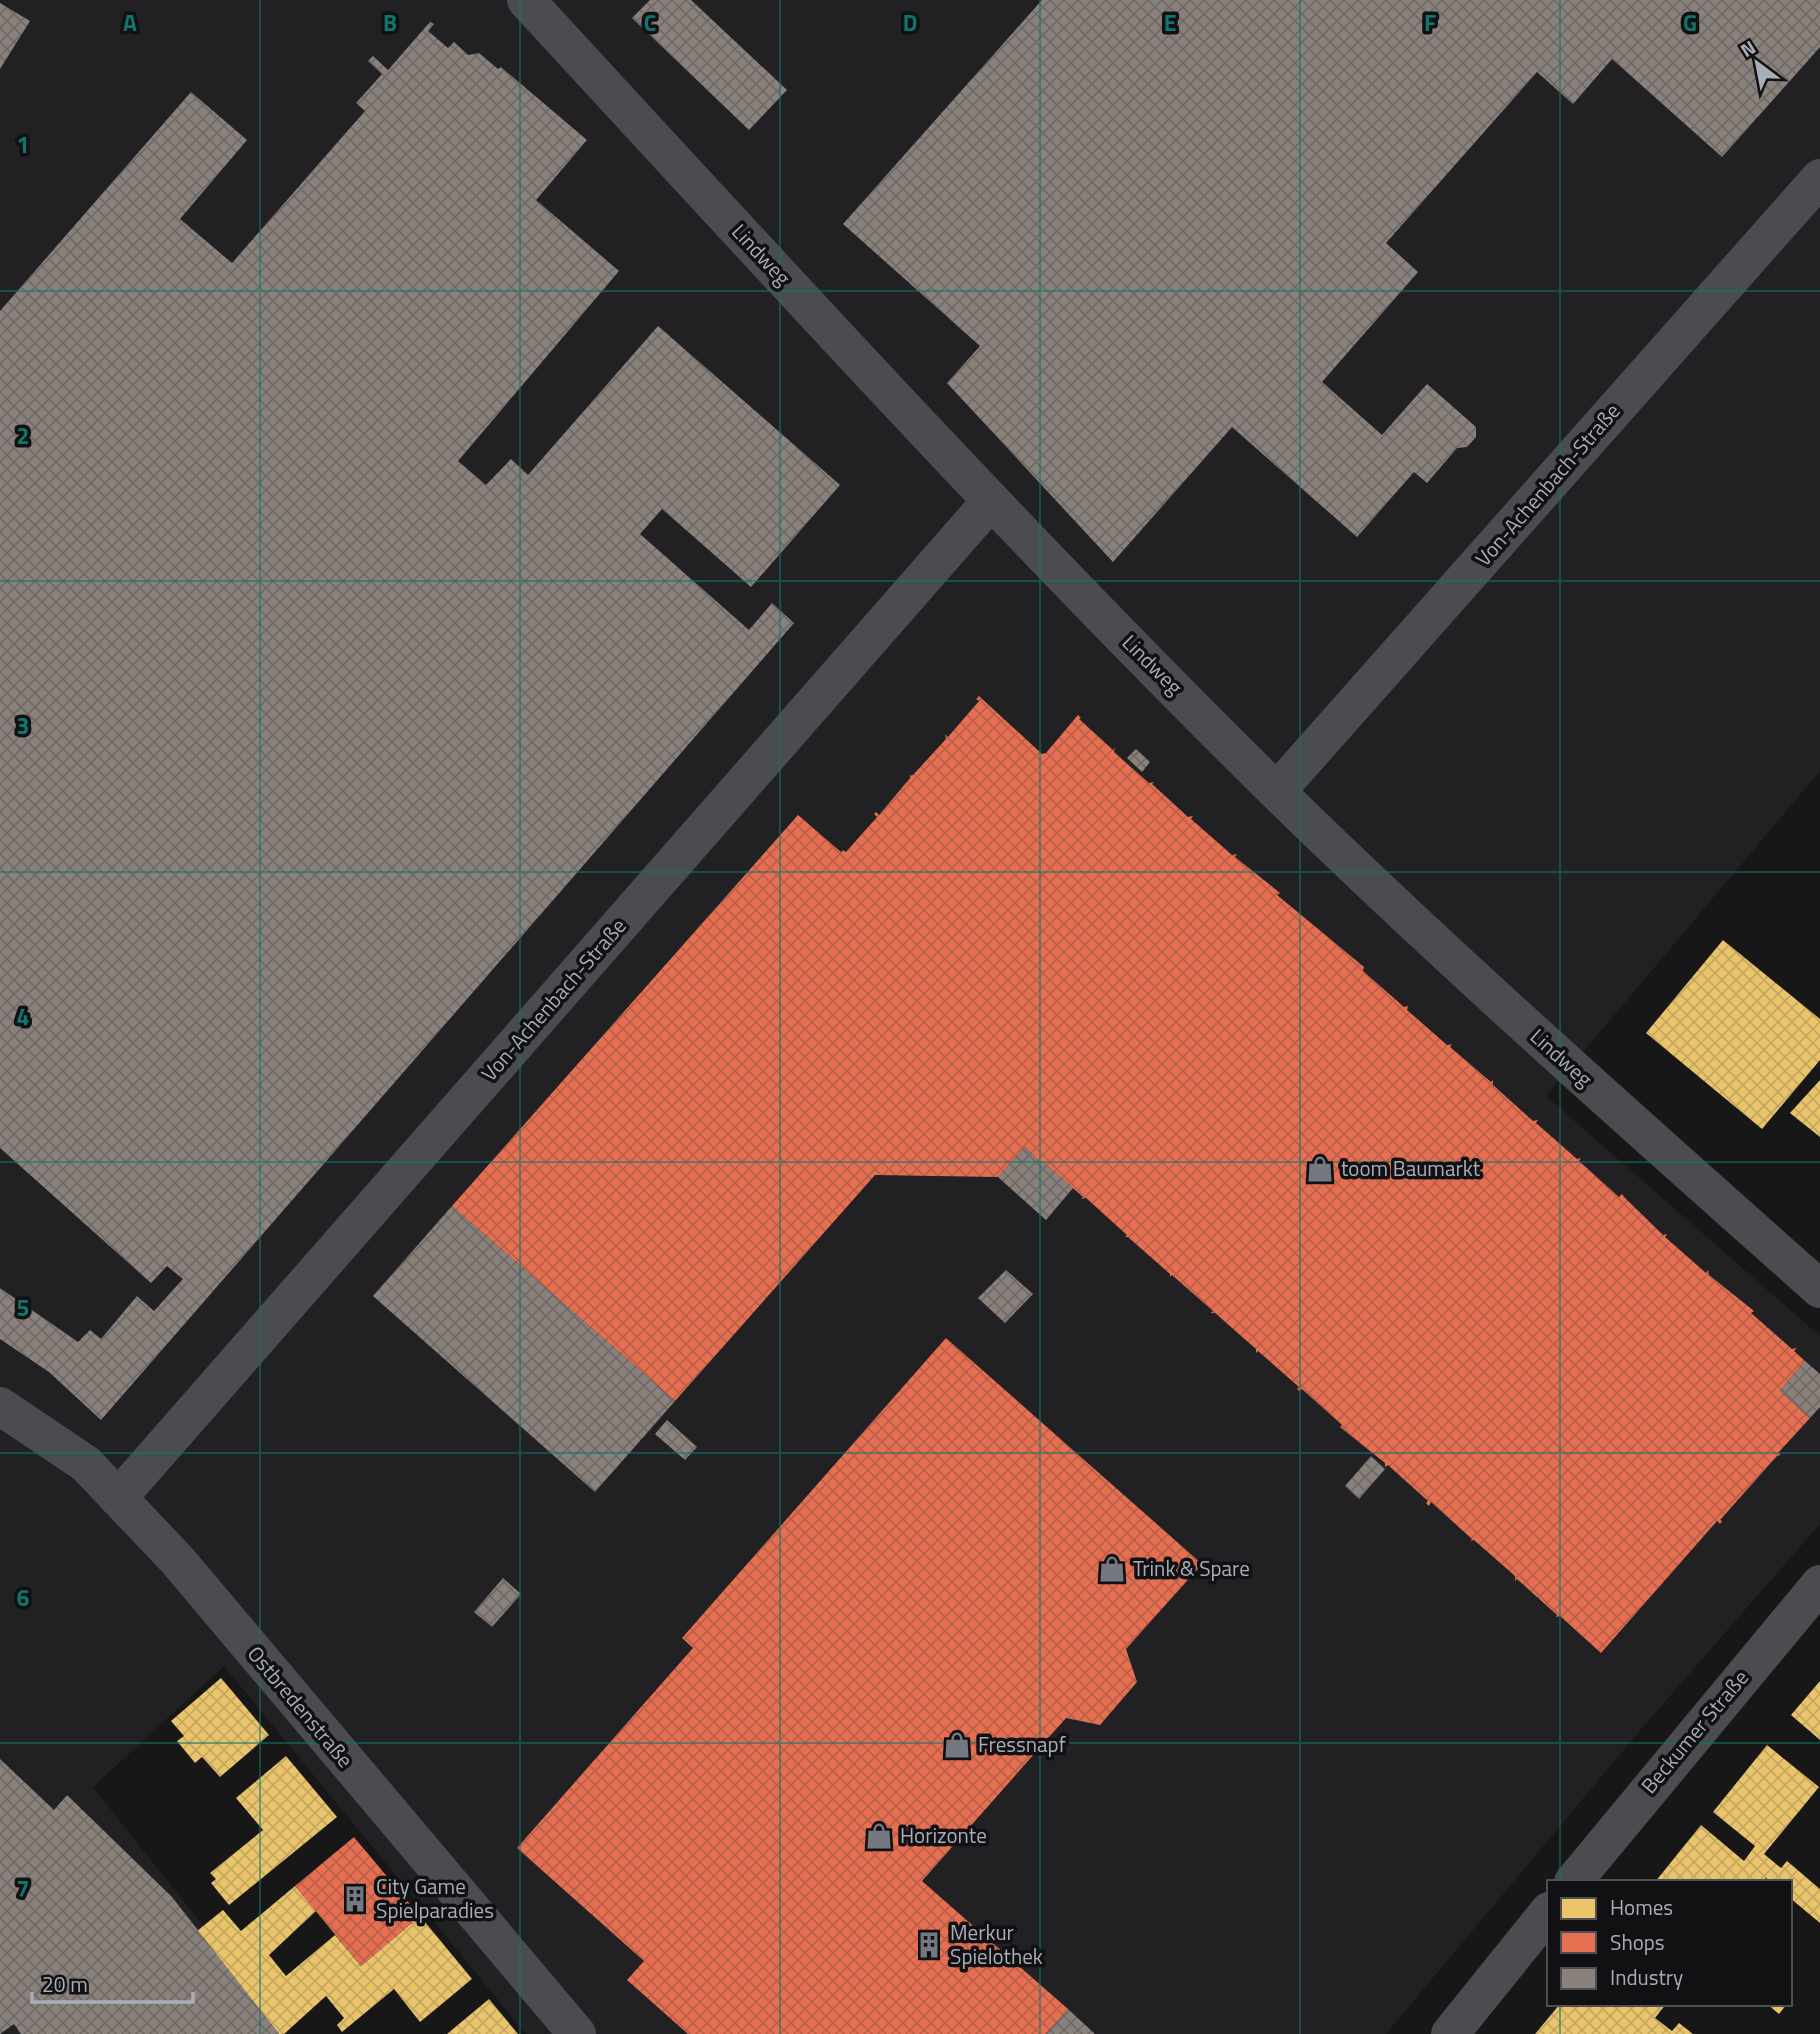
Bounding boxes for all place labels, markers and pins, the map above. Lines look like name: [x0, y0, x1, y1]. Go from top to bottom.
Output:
place label: toom Baumarkt: [1341, 1152, 1481, 1184]
shop icon: toom Baumarkt: [1305, 1154, 1335, 1184]
place label: Trink & Spare: [1133, 1552, 1250, 1584]
shop icon: Trink & Spare: [1097, 1554, 1127, 1584]
place label: Fressnapf: [978, 1728, 1066, 1760]
shop icon: Fressnapf: [942, 1730, 972, 1760]
place label: Horizonte: [900, 1819, 987, 1851]
shop icon: Horizonte: [864, 1821, 894, 1851]
place label: City Game Spielparadies: [376, 1870, 494, 1926]
building icon: City Game Spielparadies: [340, 1884, 370, 1914]
place label: Merkur Spielothek: [950, 1916, 1043, 1972]
building icon: Merkur Spielothek: [914, 1930, 944, 1960]

